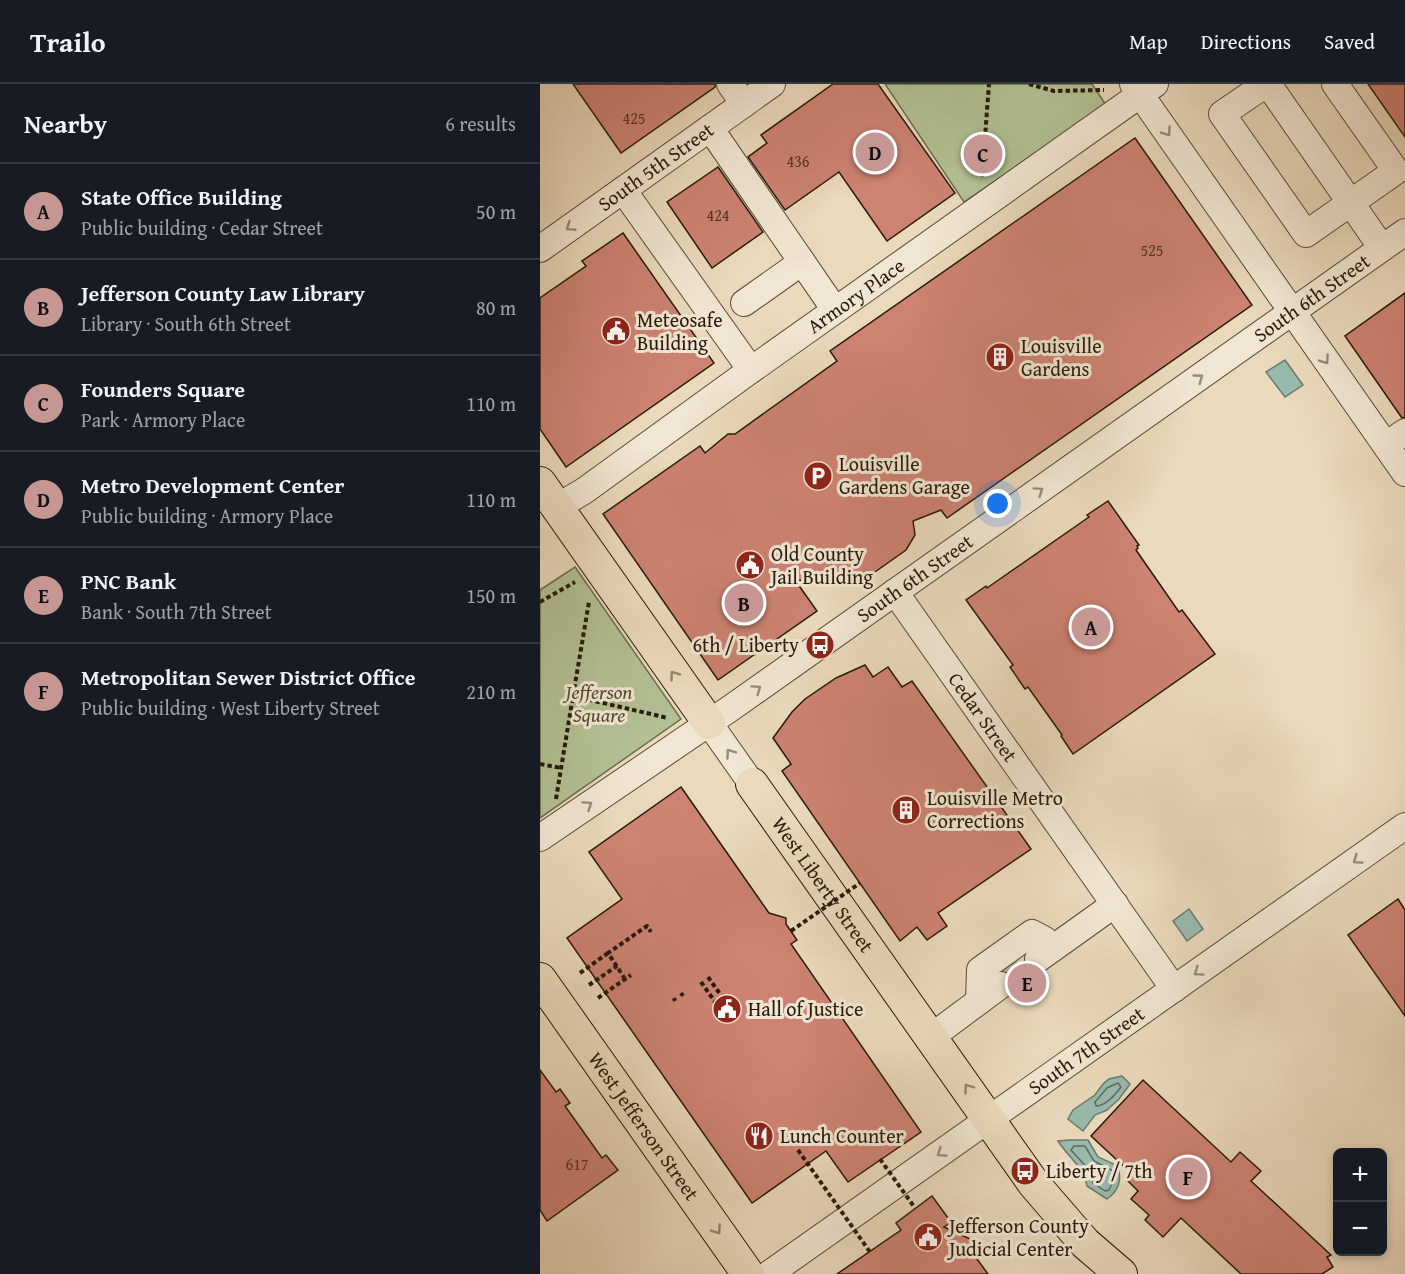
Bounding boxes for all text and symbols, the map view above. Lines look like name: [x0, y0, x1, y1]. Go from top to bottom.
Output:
text: Trailo: [30, 21, 106, 62]
text: Map: [1129, 26, 1168, 57]
text: Directions: [1201, 26, 1291, 57]
text: Saved: [1324, 26, 1375, 57]
text: Nearby: [24, 104, 107, 143]
house number: 425: [622, 106, 646, 130]
text: 6 results: [445, 109, 516, 138]
street label: South 5th Street: [591, 115, 719, 218]
one-way arrow: [1160, 125, 1171, 136]
pin: D: [856, 130, 894, 174]
pin: C: [964, 132, 1002, 176]
house number: 436: [786, 149, 810, 173]
text: State Office Building: [81, 181, 282, 213]
text: A: [37, 197, 50, 226]
text: 50 m: [476, 197, 516, 226]
house number: 424: [706, 203, 730, 227]
text: Public building · Cedar Street: [81, 213, 323, 242]
one-way arrow: [566, 220, 577, 231]
house number: 525: [1140, 238, 1164, 262]
street label: South 6th Street: [1247, 246, 1376, 349]
street label: Armory Place: [801, 251, 910, 340]
text: Jefferson County Law Library: [81, 277, 365, 309]
text: B: [37, 293, 50, 322]
text: 80 m: [476, 293, 516, 322]
place label: Meteosafe Building: [637, 305, 723, 357]
text: Library · South 6th Street: [81, 309, 291, 338]
public building icon: Meteosafe Building: [600, 315, 632, 347]
place label: Louisville Gardens: [1021, 331, 1102, 383]
building icon: Louisville Gardens: [984, 341, 1016, 373]
one-way arrow: [1318, 353, 1329, 364]
text: Founders Square: [81, 373, 245, 405]
one-way arrow: [1192, 374, 1203, 385]
text: C: [38, 389, 49, 418]
text: 110 m: [466, 389, 516, 418]
text: Park · Armory Place: [81, 405, 245, 434]
place label: Louisville Gardens Garage: [839, 449, 970, 501]
parking icon: Louisville Gardens Garage: [802, 460, 834, 492]
text: Metro Development Center: [81, 469, 344, 501]
text: D: [37, 485, 50, 514]
text: 110 m: [466, 485, 516, 514]
one-way arrow: [1033, 487, 1044, 498]
your location: [983, 489, 1012, 518]
text: Public building · Armory Place: [81, 501, 333, 530]
street label: South 6th Street: [850, 527, 979, 629]
place label: Old County Jail Building: [768, 539, 873, 591]
public building icon: Old County Jail Building: [734, 549, 766, 581]
text: PNC Bank: [81, 565, 176, 597]
pin: B: [724, 580, 764, 626]
text: E: [38, 581, 49, 610]
text: 150 m: [466, 581, 516, 610]
text: Bank · South 7th Street: [81, 597, 272, 626]
pin: A: [1072, 604, 1110, 650]
bus stop icon: 6th / Liberty: [804, 629, 836, 661]
place label: 6th / Liberty: [692, 630, 799, 659]
text: Metropolitan Sewer District Office: [81, 661, 416, 693]
street label: Cedar Street: [942, 666, 1025, 768]
one-way arrow: [670, 671, 681, 682]
text: F: [38, 677, 49, 706]
text: 210 m: [466, 677, 516, 706]
park label: Jefferson Square: [563, 677, 632, 729]
one-way arrow: [750, 685, 761, 696]
text: Public building · West Liberty Street: [81, 693, 380, 722]
one-way arrow: [726, 749, 737, 760]
place label: Louisville Metro Corrections: [927, 783, 1063, 835]
building icon: Louisville Metro Corrections: [890, 794, 922, 826]
one-way arrow: [582, 801, 593, 812]
street label: West Liberty Street: [765, 810, 881, 958]
one-way arrow: [1353, 853, 1364, 864]
pin: E: [1008, 960, 1046, 1006]
one-way arrow: [1193, 965, 1204, 976]
public building icon: Hall of Justice: [711, 993, 743, 1025]
place label: Hall of Justice: [748, 994, 863, 1023]
street label: South 7th Street: [1022, 999, 1150, 1101]
street label: West Jefferson Street: [582, 1046, 707, 1206]
one-way arrow: [964, 1084, 975, 1095]
restaurant icon: Lunch Counter: [743, 1120, 775, 1152]
place label: Lunch Counter: [780, 1121, 904, 1150]
one-way arrow: [937, 1146, 948, 1157]
map controls: [1333, 1148, 1387, 1256]
button: +: [1333, 1148, 1387, 1202]
house number: 617: [565, 1152, 589, 1176]
pin: F: [1168, 1154, 1208, 1200]
bus stop icon: Liberty / 7th: [1009, 1155, 1041, 1187]
place label: Liberty / 7th: [1046, 1156, 1153, 1185]
button: −: [1333, 1202, 1387, 1256]
place label: Jefferson County Judicial Center: [946, 1211, 1089, 1263]
public building icon: Jefferson County Judicial Center: [912, 1221, 944, 1253]
one-way arrow: [710, 1224, 721, 1235]

